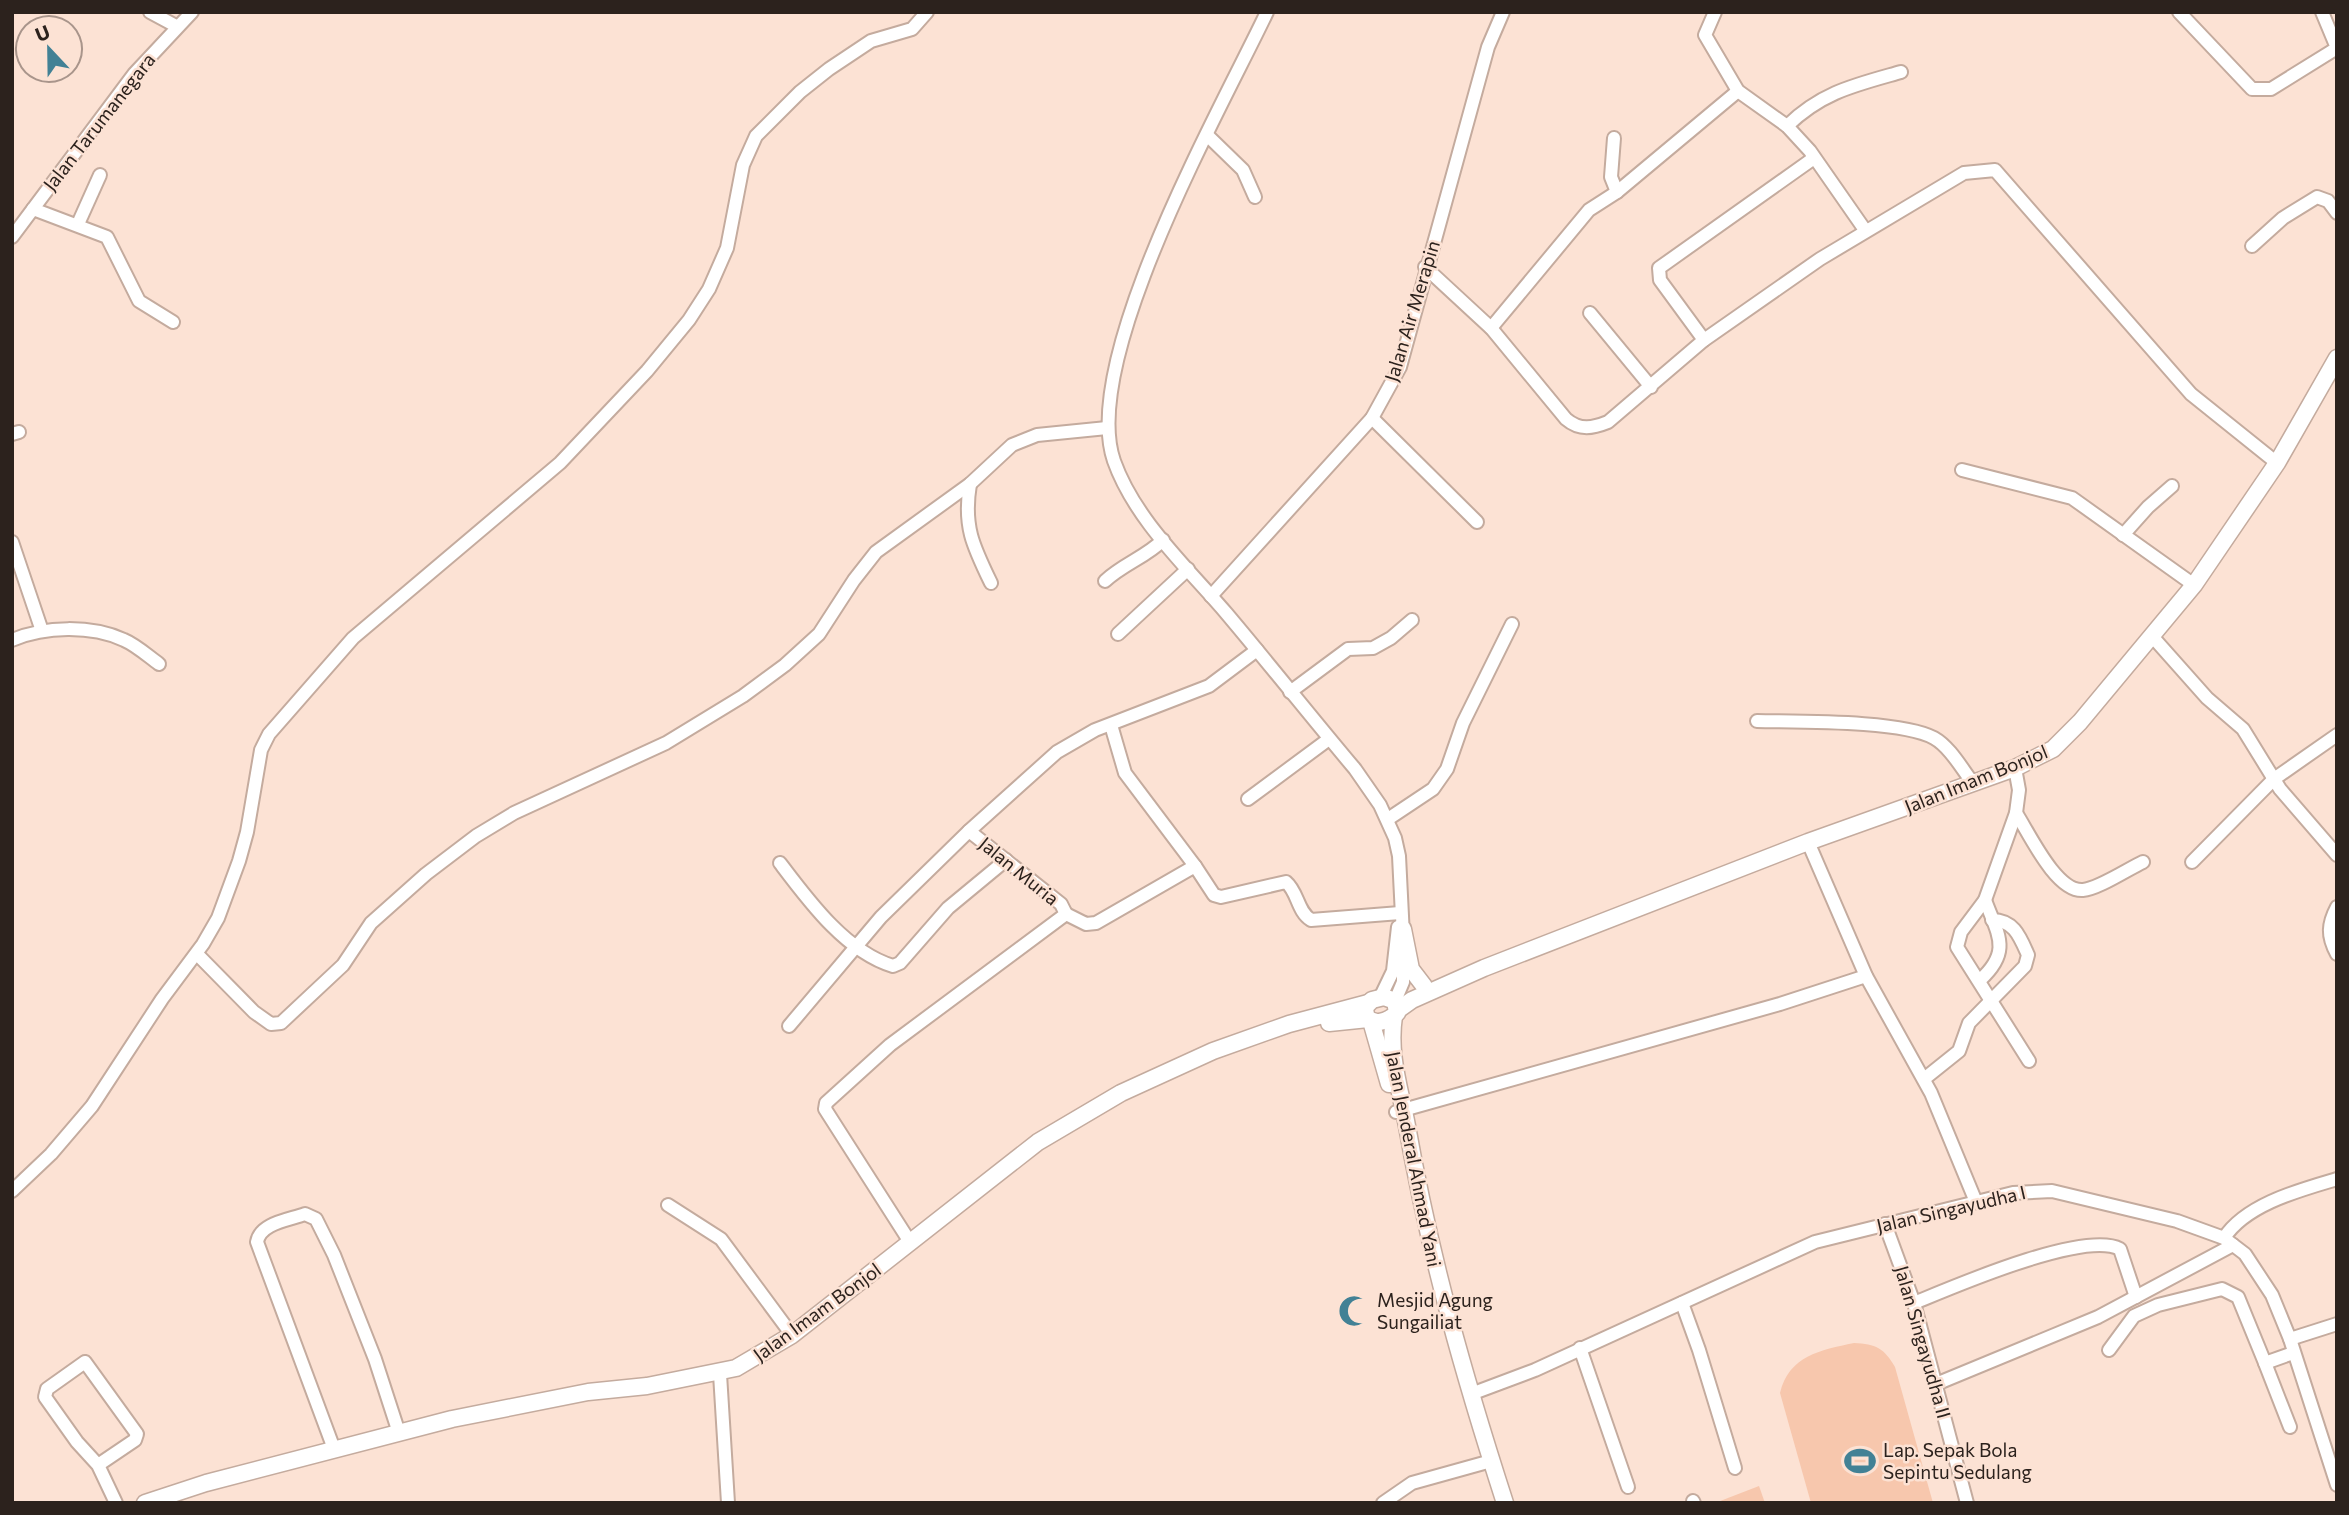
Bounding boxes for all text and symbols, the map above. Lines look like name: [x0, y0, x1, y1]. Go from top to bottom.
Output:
north arrow: [14, 14, 84, 84]
text: U: [32, 20, 53, 46]
street label: Jalan Tarumanegara: [38, 48, 159, 195]
street label: Jalan Air Merapin: [1379, 237, 1444, 384]
street label: Jalan Imam Bonjol: [1901, 739, 2051, 818]
street label: Jalan Muria: [975, 831, 1064, 910]
street label: Jalan Jenderal Ahmad Yani: [1382, 1049, 1447, 1269]
street label: Jalan Singayudha I: [1874, 1180, 2028, 1237]
street label: Jalan Imam Bonjol: [748, 1258, 885, 1366]
street label: Jalan Singayudha II: [1891, 1263, 1956, 1421]
place label: Mesjid Agung Sungailiat: [1377, 1288, 1493, 1333]
mosque icon: Mesjid Agung Sungailiat: [1337, 1294, 1371, 1328]
place label: Lap. Sepak Bola Sepintu Sedulang: [1883, 1438, 2032, 1483]
sports icon: Lap. Sepak Bola Sepintu Sedulang: [1843, 1444, 1877, 1478]

